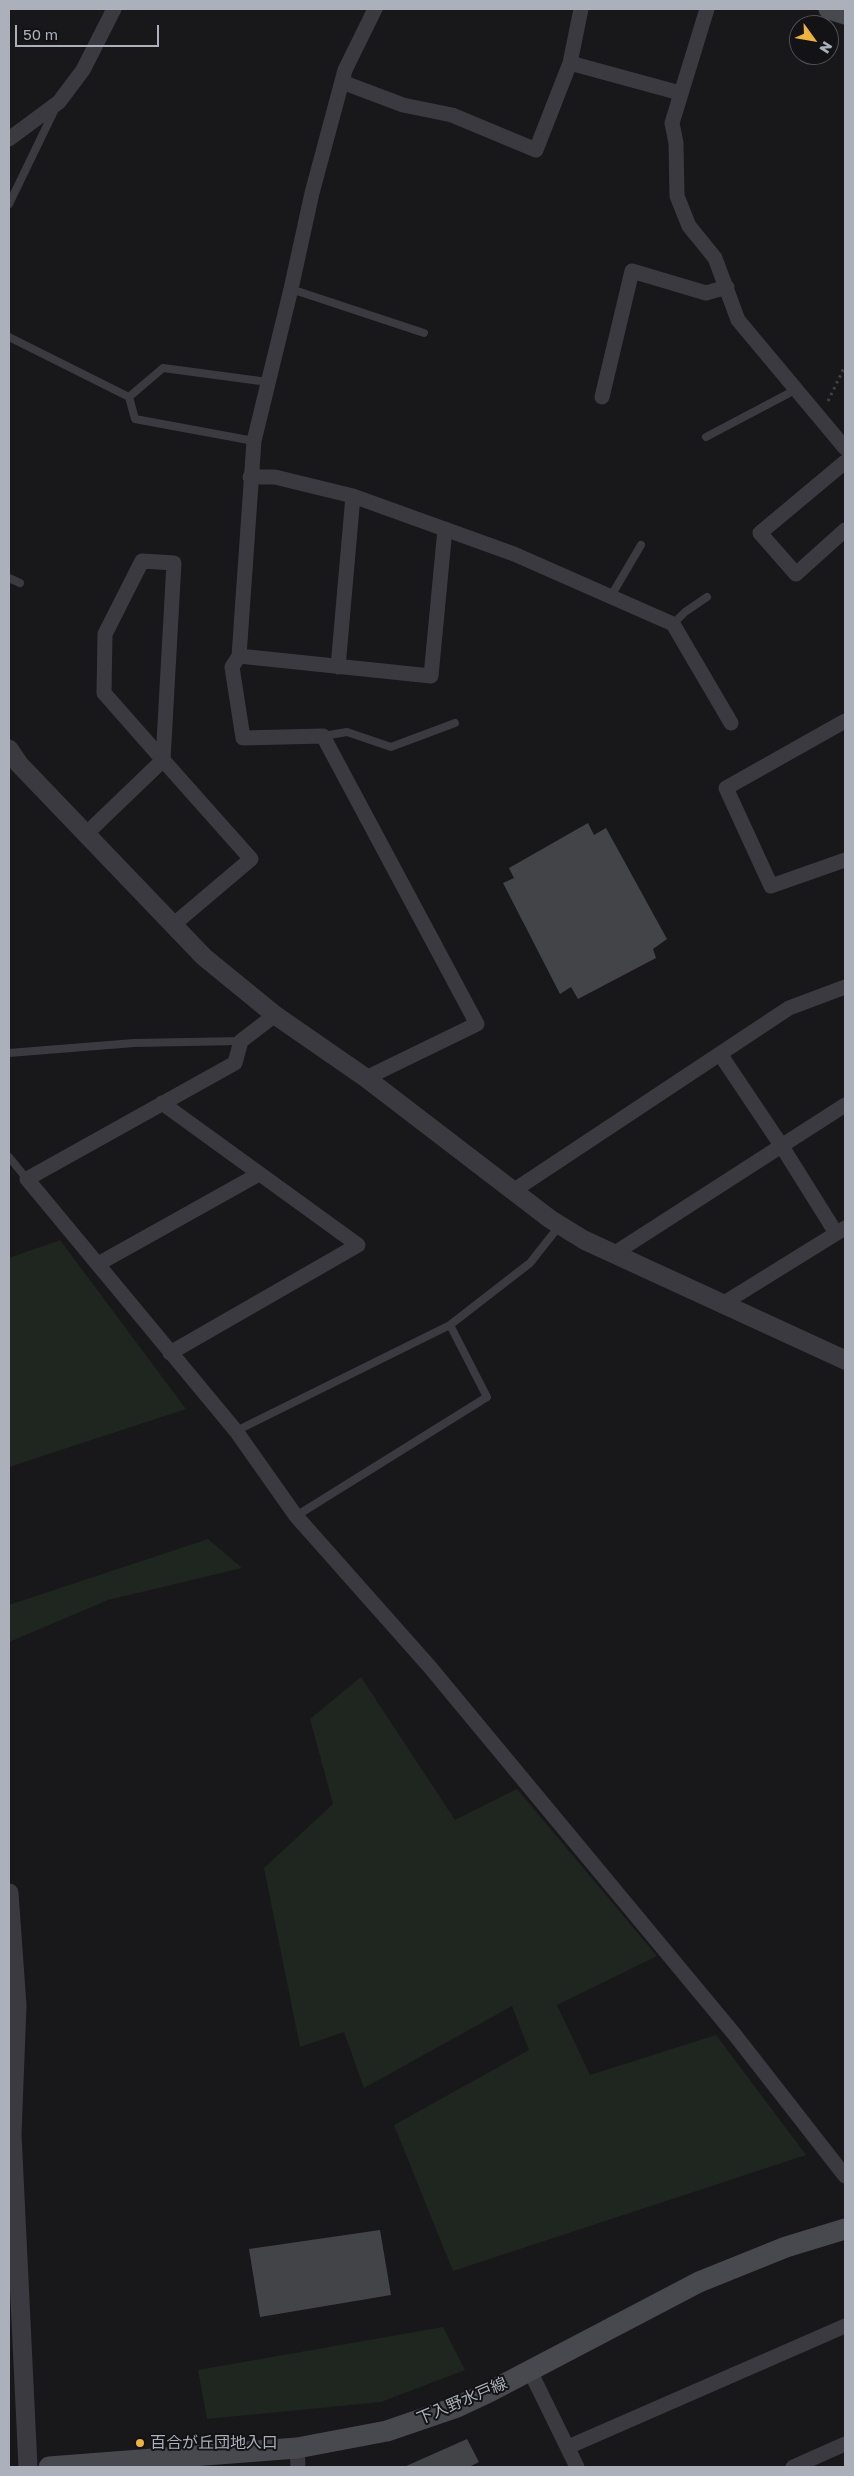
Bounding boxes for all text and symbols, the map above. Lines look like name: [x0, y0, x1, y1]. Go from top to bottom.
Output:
scale bar: [18, 15, 161, 47]
north arrow: [789, 15, 839, 65]
text: 50 m: [23, 25, 58, 43]
text: N: [816, 39, 836, 57]
street label: 下入野水戸線: [414, 2373, 510, 2429]
place label: 百合が丘団地入口: [150, 2433, 278, 2453]
marker: 百合が丘団地入口: [134, 2437, 146, 2449]

